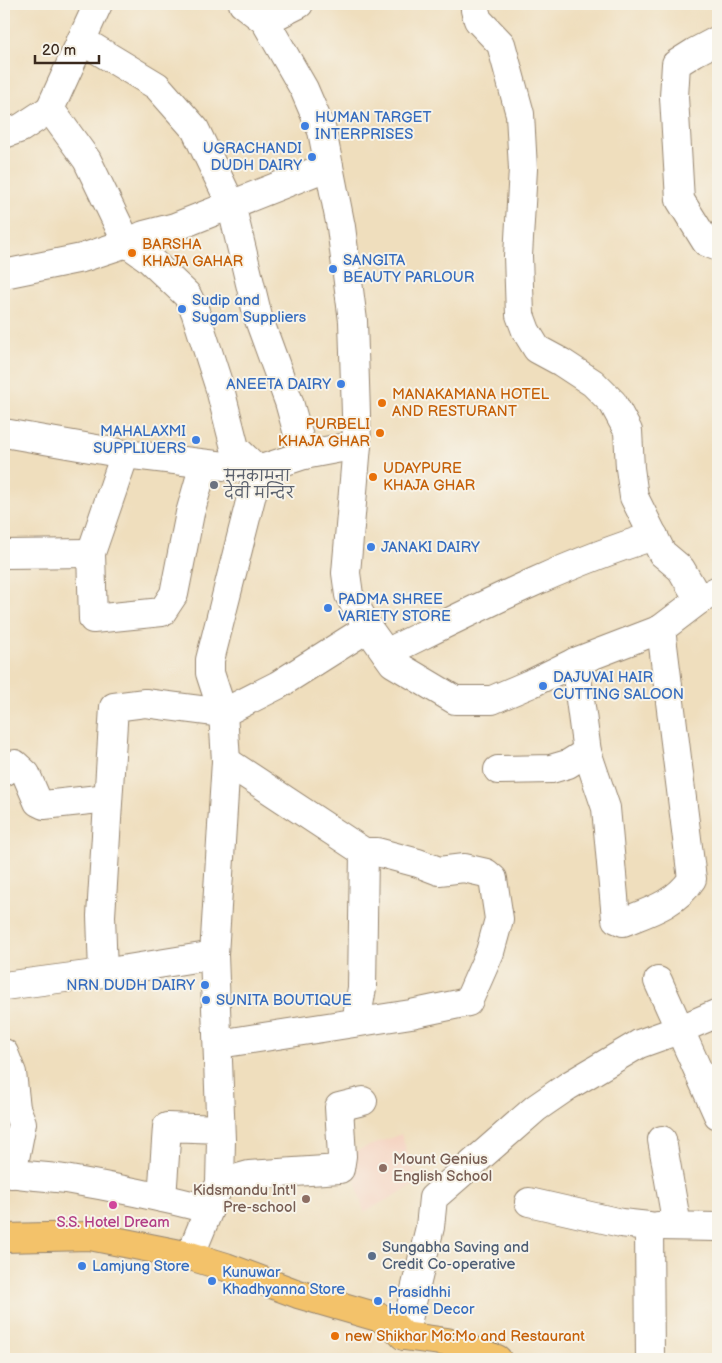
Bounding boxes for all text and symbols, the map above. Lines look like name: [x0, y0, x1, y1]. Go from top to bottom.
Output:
scale bar: [35, 32, 99, 64]
text: 20 m: [42, 41, 76, 60]
place label: HUMAN TARGET INTERPRISES: [315, 108, 431, 144]
marker: HUMAN TARGET INTERPRISES: [299, 120, 311, 132]
place label: UGRACHANDI DUDH DAIRY: [203, 139, 302, 175]
marker: UGRACHANDI DUDH DAIRY: [306, 151, 318, 163]
place label: BARSHA KHAJA GAHAR: [142, 235, 243, 271]
marker: BARSHA KHAJA GAHAR: [126, 247, 138, 259]
place label: SANGITA BEAUTY PARLOUR: [343, 251, 475, 287]
marker: SANGITA BEAUTY PARLOUR: [327, 263, 339, 275]
place label: Sudip and Sugam Suppliers: [192, 291, 307, 327]
marker: Sudip and Sugam Suppliers: [176, 303, 188, 315]
place label: ANEETA DAIRY: [226, 375, 331, 394]
marker: ANEETA DAIRY: [335, 378, 347, 390]
place label: MANAKAMANA HOTEL AND RESTURANT: [392, 385, 550, 421]
marker: MANAKAMANA HOTEL AND RESTURANT: [376, 397, 388, 409]
place label: PURBELI KHAJA GHAR: [278, 415, 370, 451]
place label: MAHALAXMI SUPPLIUERS: [93, 422, 186, 458]
marker: PURBELI KHAJA GHAR: [374, 427, 386, 439]
marker: MAHALAXMI SUPPLIUERS: [190, 434, 202, 446]
place label: UDAYPURE KHAJA GHAR: [383, 459, 476, 495]
place label: मनकामना देवी मन्दिर: [223, 467, 295, 503]
marker: UDAYPURE KHAJA GHAR: [367, 471, 379, 483]
marker: मनकामना देवी मन्दिर: [208, 479, 220, 491]
place label: JANAKI DAIRY: [381, 538, 480, 557]
marker: JANAKI DAIRY: [365, 541, 377, 553]
place label: PADMA SHREE VARIETY STORE: [338, 590, 451, 626]
marker: PADMA SHREE VARIETY STORE: [322, 602, 334, 614]
place label: DAJUVAI HAIR CUTTING SALOON: [553, 668, 684, 704]
marker: DAJUVAI HAIR CUTTING SALOON: [537, 680, 549, 692]
place label: NRN DUDH DAIRY: [66, 976, 195, 995]
marker: NRN DUDH DAIRY: [199, 979, 211, 991]
place label: SUNITA BOUTIQUE: [216, 991, 352, 1010]
marker: SUNITA BOUTIQUE: [200, 994, 212, 1006]
place label: Mount Genius English School: [393, 1150, 492, 1186]
marker: Mount Genius English School: [377, 1162, 389, 1174]
place label: Kidsmandu Int'l Pre-school: [193, 1181, 296, 1217]
marker: Kidsmandu Int'l Pre-school: [300, 1193, 312, 1205]
marker: S.S. Hotel Dream: [107, 1199, 119, 1211]
place label: S.S. Hotel Dream: [56, 1213, 170, 1232]
place label: Sungabha Saving and Credit Co-operative: [382, 1238, 529, 1274]
marker: Sungabha Saving and Credit Co-operative: [366, 1250, 378, 1262]
place label: Lamjung Store: [92, 1257, 190, 1276]
marker: Lamjung Store: [76, 1260, 88, 1272]
place label: Kunuwar Khadhyanna Store: [222, 1263, 345, 1299]
marker: Kunuwar Khadhyanna Store: [206, 1275, 218, 1287]
place label: Prasidhhi Home Decor: [388, 1283, 475, 1319]
marker: Prasidhhi Home Decor: [372, 1295, 384, 1307]
place label: new Shikhar Mo:Mo and Restaurant: [345, 1327, 585, 1346]
marker: new Shikhar Mo:Mo and Restaurant: [329, 1330, 341, 1342]

